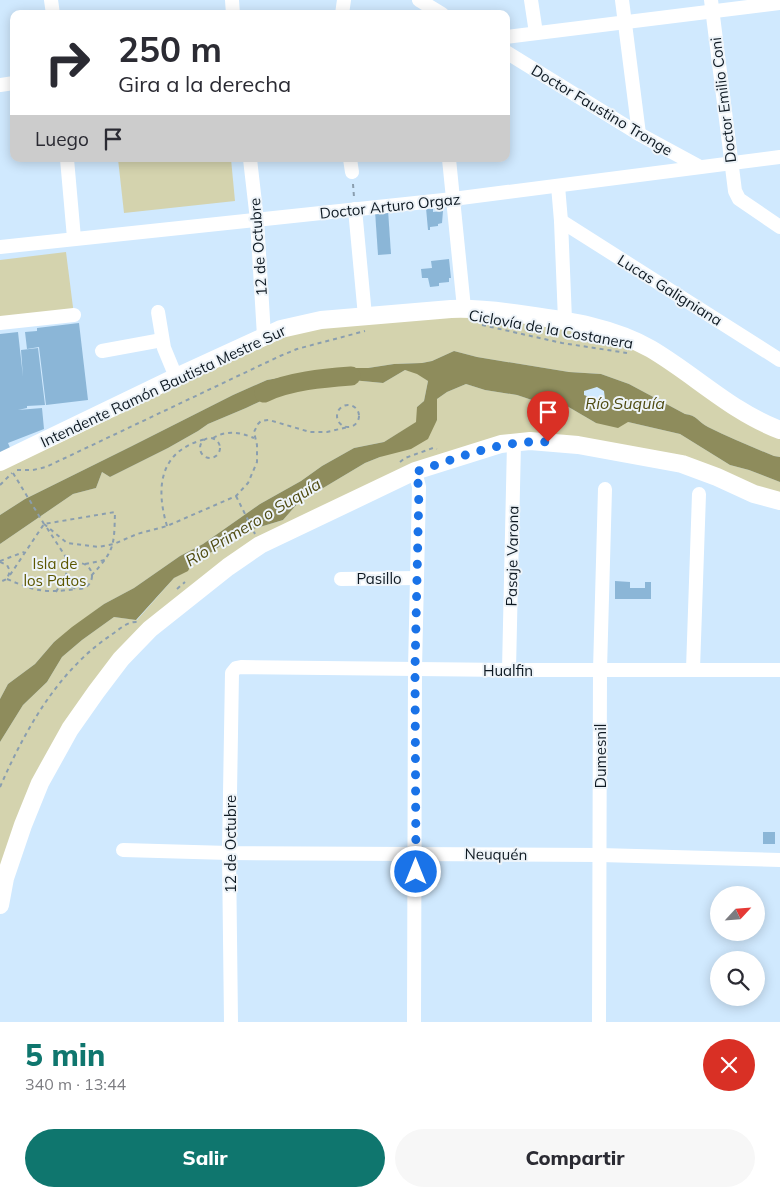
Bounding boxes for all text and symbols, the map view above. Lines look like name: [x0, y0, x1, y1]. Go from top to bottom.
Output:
text: 250 m: [118, 27, 222, 71]
icon: right: [35, 30, 100, 95]
street label: Doctor Emilio Coni: [706, 36, 740, 164]
street label: Doctor Faustino Tronge: [528, 60, 676, 160]
text: Gira a la derecha: [118, 70, 291, 98]
icon: arrive: [99, 125, 127, 153]
text: Luego: [35, 127, 89, 151]
street label: Doctor Arturo Orgaz: [319, 189, 462, 223]
street label: 12 de Octubre: [245, 197, 271, 297]
street label: Lucas Galigniana: [614, 250, 726, 330]
street label: Ciclovía de la Costanera: [467, 305, 635, 353]
street label: Intendente Ramón Bautista Mestre Sur: [37, 320, 289, 451]
pin: [527, 391, 569, 442]
water label: Río Suquía: [585, 393, 665, 413]
icon: arrive: [534, 398, 562, 426]
water label: Río Primero o Suquía: [182, 473, 325, 570]
street label: Pasaje Varona: [502, 505, 522, 607]
park label: Isla de los Patos: [23, 554, 87, 590]
street label: Pasillo: [356, 569, 402, 588]
street label: Hualfin: [483, 661, 533, 680]
street label: Dumesnil: [591, 724, 610, 788]
street label: 12 de Octubre: [221, 795, 240, 893]
street label: Neuquén: [465, 844, 527, 864]
position arrow: [389, 845, 441, 897]
north arrow: [710, 886, 765, 941]
map controls: [710, 886, 765, 1006]
button: search: [710, 951, 765, 1006]
text: 5 min: [25, 1036, 105, 1074]
button: close: [703, 1039, 755, 1091]
text: 340 m · 13:44: [25, 1074, 126, 1094]
button: Salir: [25, 1129, 385, 1187]
button: Compartir: [395, 1129, 755, 1187]

